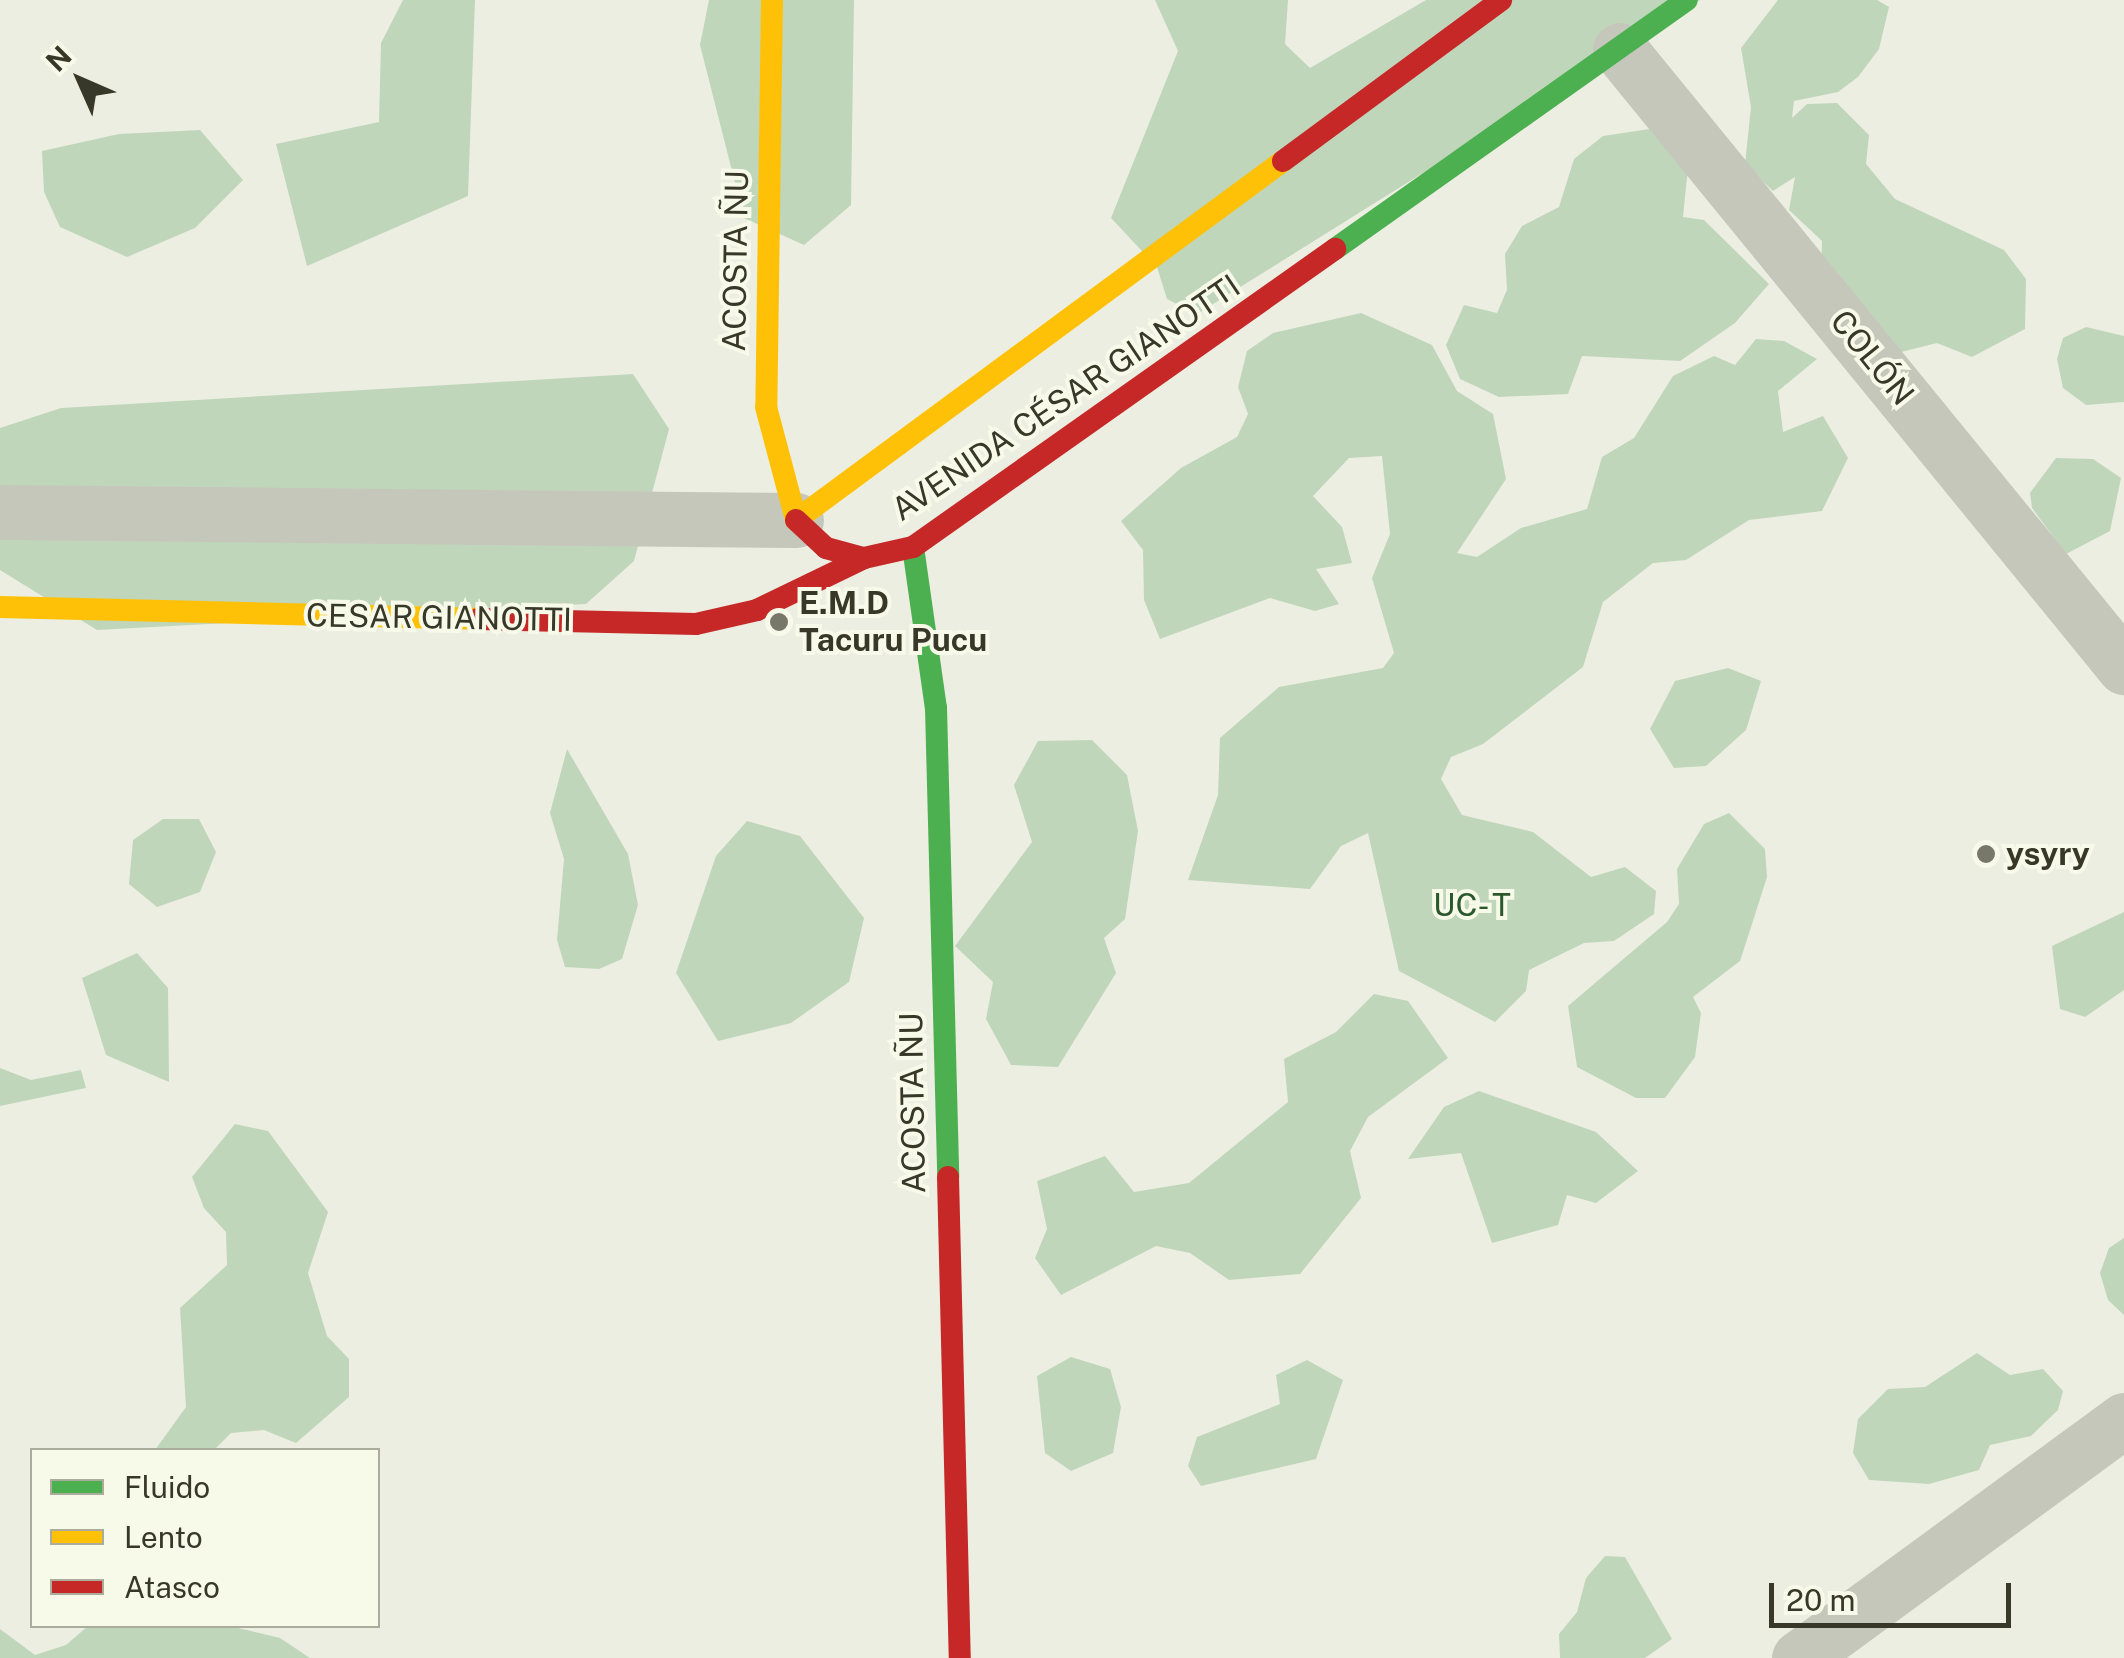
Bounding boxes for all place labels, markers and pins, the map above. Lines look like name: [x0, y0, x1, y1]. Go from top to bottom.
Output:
place label: E.M.D Tacuru Pucu: [799, 585, 987, 660]
marker: E.M.D Tacuru Pucu: [768, 611, 790, 633]
place label: ysyry: [2006, 835, 2090, 873]
marker: ysyry: [1975, 843, 1997, 865]

